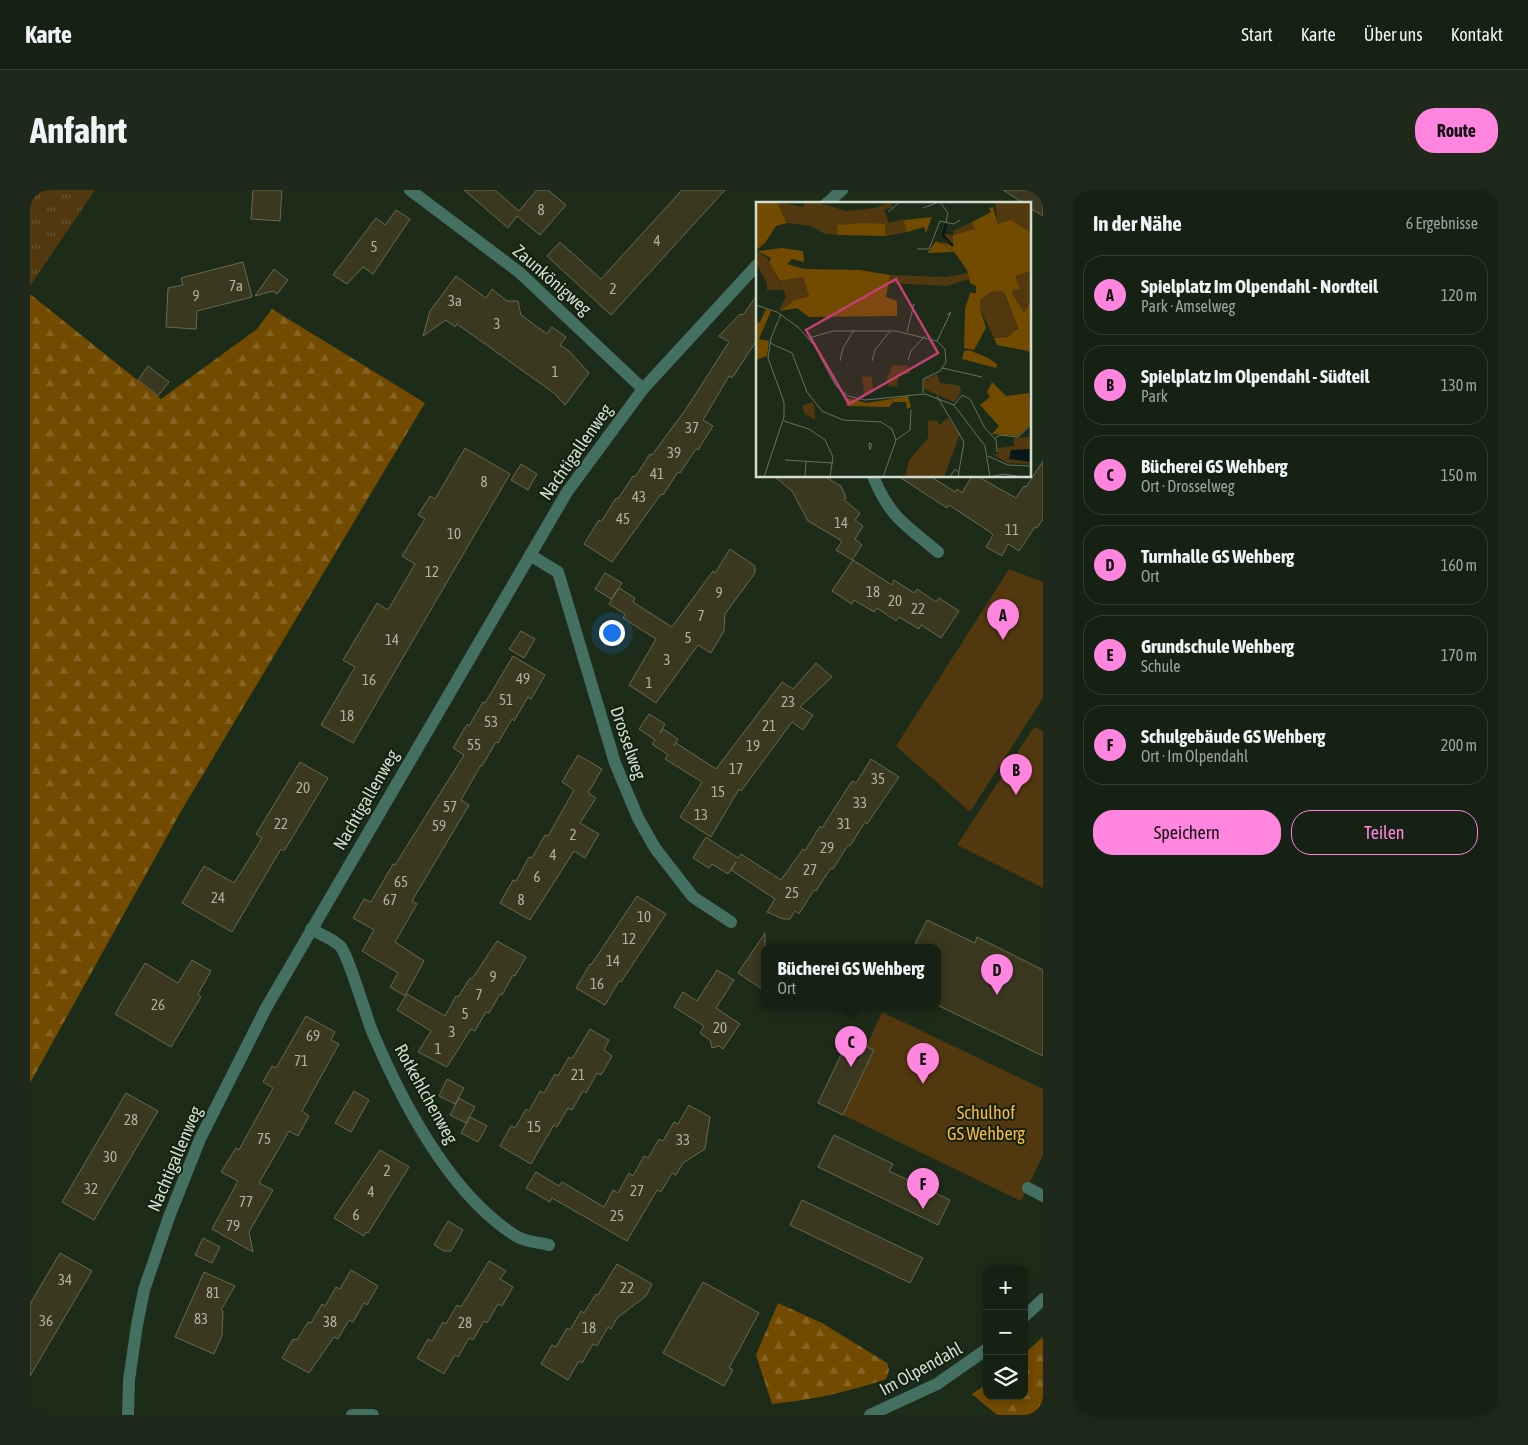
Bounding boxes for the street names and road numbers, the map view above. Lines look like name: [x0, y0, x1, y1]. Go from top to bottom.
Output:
street label: Zaunkönigweg: [509, 240, 596, 320]
street label: Nachtigallenweg: [535, 400, 617, 504]
street label: Drosselweg: [606, 704, 651, 782]
street label: Nachtigallenweg: [328, 746, 403, 854]
street label: Rotkehlchenweg: [390, 1040, 463, 1147]
street label: Nachtigallenweg: [143, 1103, 206, 1215]
street label: Im Olpendahl: [876, 1337, 966, 1400]

